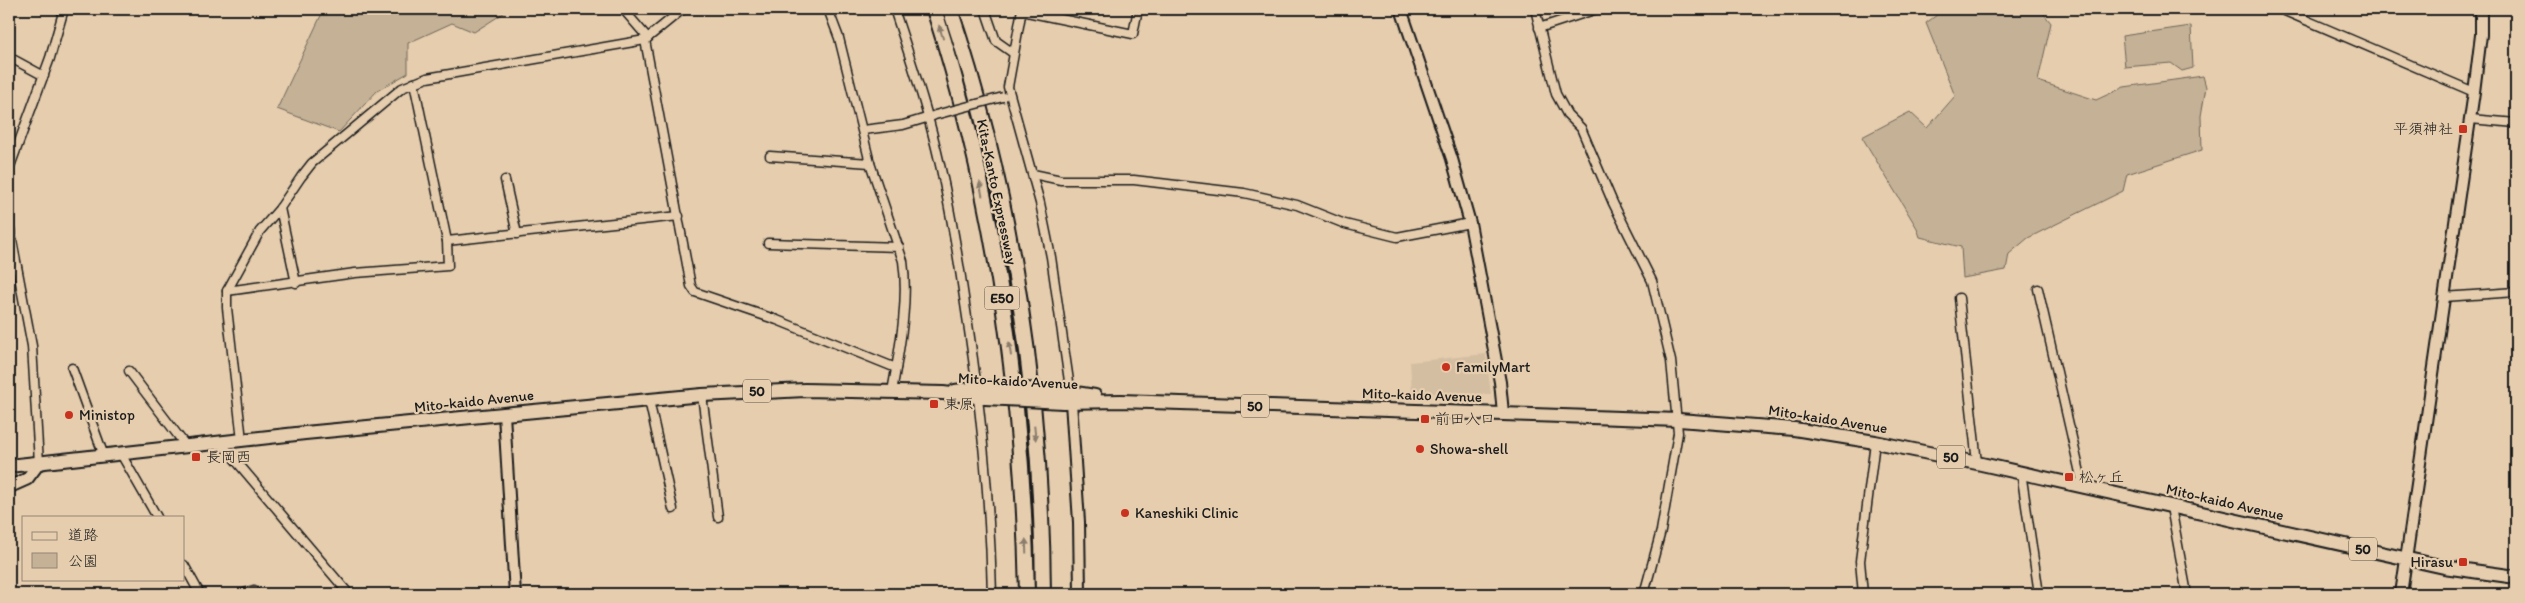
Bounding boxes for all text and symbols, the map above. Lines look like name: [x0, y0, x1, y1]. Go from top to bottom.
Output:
one-way arrow: [936, 24, 944, 39]
street label: Kita-Kanto Expressway: [973, 117, 1021, 267]
place label: 平須神社: [2393, 120, 2453, 138]
marker: 平須神社: [2457, 123, 2469, 135]
one-way arrow: [977, 180, 985, 196]
road number: E50: [984, 286, 1020, 310]
one-way arrow: [1005, 340, 1013, 356]
place label: FamilyMart: [1456, 358, 1531, 376]
marker: FamilyMart: [1440, 361, 1452, 373]
street label: Mito-kaido Avenue: [957, 369, 1079, 393]
road number: 50: [743, 380, 771, 402]
street label: Mito-kaido Avenue: [1362, 384, 1482, 406]
street label: Mito-kaido Avenue: [413, 386, 535, 416]
road number: 50: [1241, 394, 1269, 418]
place label: 東原: [944, 395, 974, 413]
marker: 東原: [928, 398, 940, 410]
street label: Mito-kaido Avenue: [1767, 401, 1889, 437]
place label: Ministop: [79, 406, 135, 424]
marker: Ministop: [63, 409, 75, 421]
place label: 前田入口: [1435, 410, 1495, 428]
marker: 前田入口: [1419, 413, 1431, 425]
one-way arrow: [1031, 426, 1039, 442]
place label: Showa-shell: [1430, 440, 1509, 458]
marker: Showa-shell: [1414, 443, 1426, 455]
road number: 50: [1937, 446, 1965, 468]
place label: 長岡西: [206, 448, 251, 466]
marker: 長岡西: [190, 451, 202, 463]
place label: 松ヶ丘: [2079, 468, 2124, 486]
marker: 松ヶ丘: [2063, 471, 2075, 483]
street label: Mito-kaido Avenue: [2164, 480, 2286, 524]
place label: Kaneshiki Clinic: [1135, 504, 1239, 522]
marker: Kaneshiki Clinic: [1119, 507, 1131, 519]
legend: [22, 516, 185, 580]
text: 道路: [68, 526, 98, 544]
one-way arrow: [1022, 537, 1030, 553]
road number: 50: [2349, 538, 2377, 560]
text: 公園: [68, 552, 98, 570]
place label: Hirasu: [2410, 553, 2454, 571]
marker: Hirasu: [2457, 556, 2469, 568]

